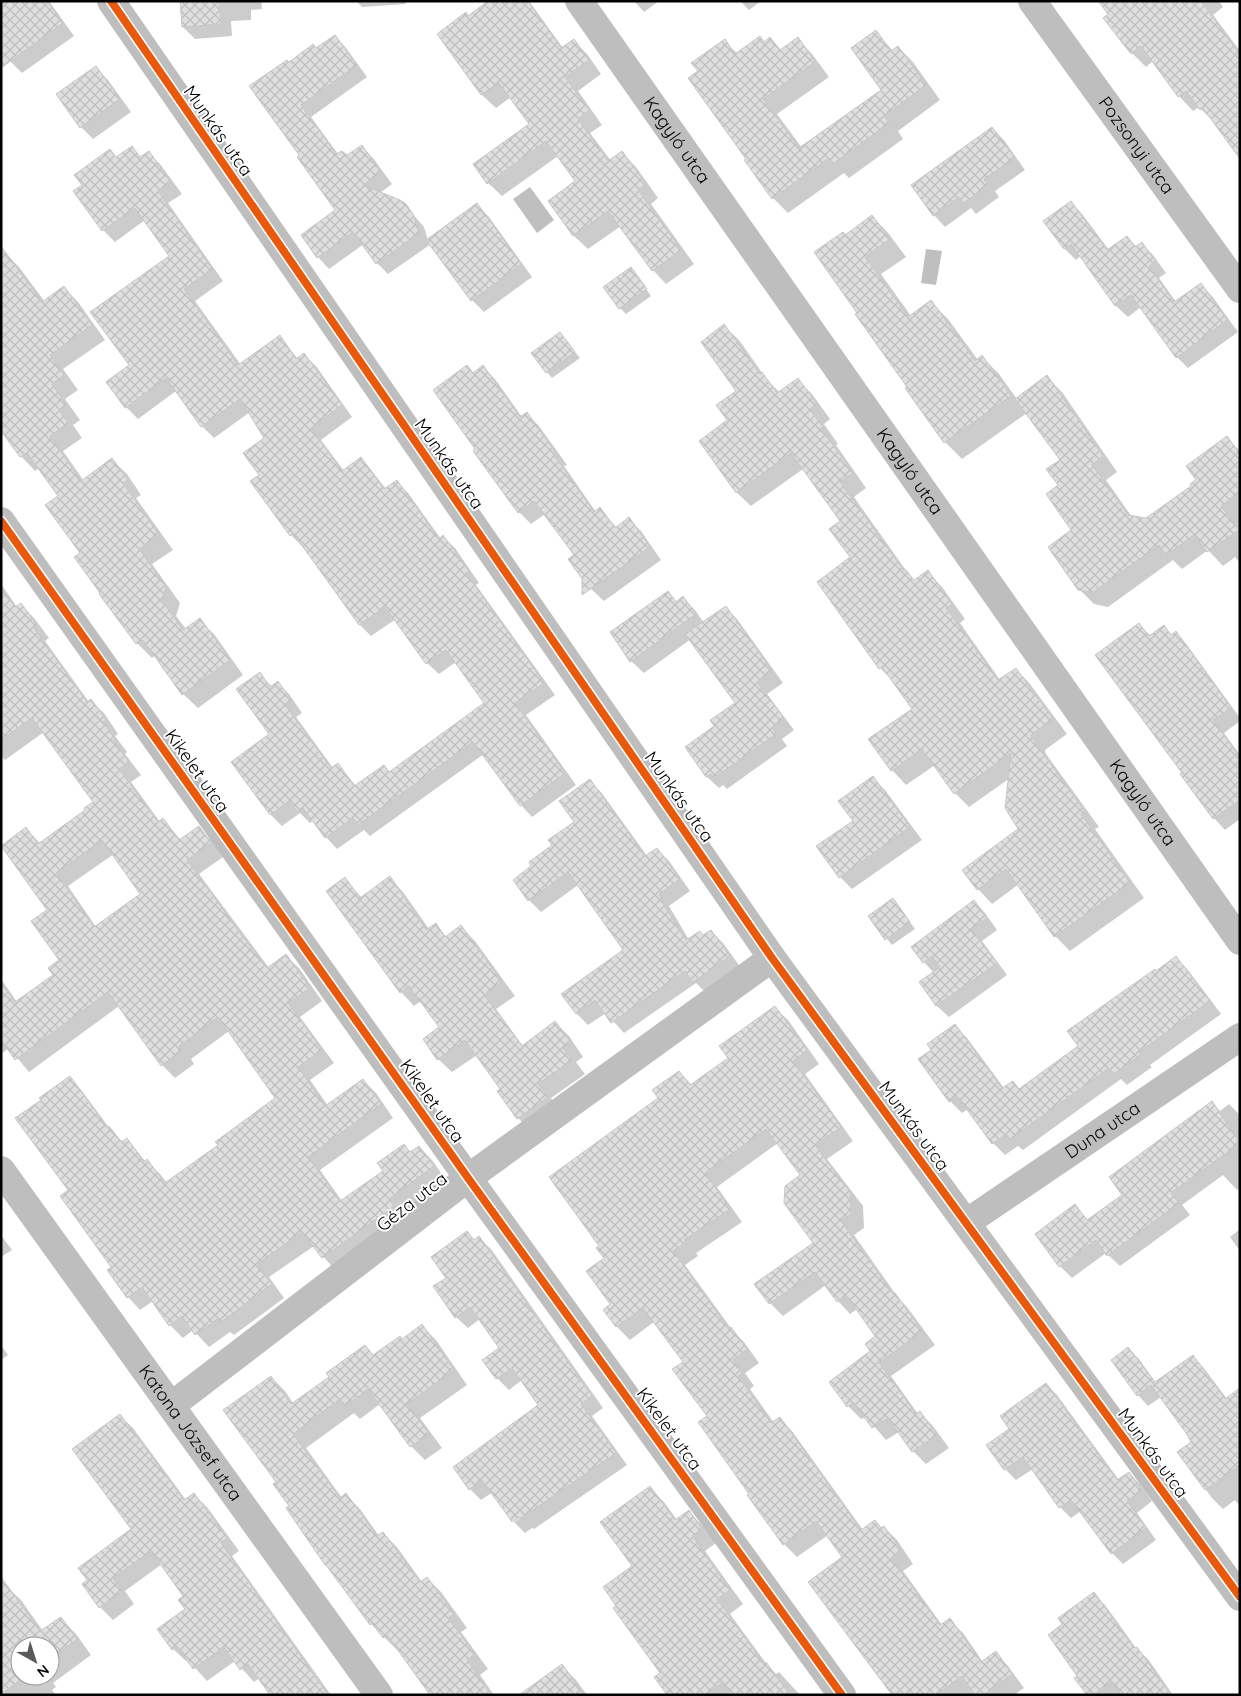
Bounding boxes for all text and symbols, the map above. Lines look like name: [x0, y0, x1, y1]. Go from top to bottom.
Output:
street label: Munkás utca: [179, 81, 258, 181]
street label: Kagyló utca: [639, 92, 716, 188]
street label: Pozsonyi utca: [1094, 92, 1180, 198]
street label: Munkás utca: [410, 414, 489, 514]
street label: Kagyló utca: [872, 423, 949, 519]
street label: Kikelet utca: [160, 724, 235, 817]
street label: Munkás utca: [640, 747, 719, 847]
street label: Kagyló utca: [1105, 754, 1182, 850]
street label: Kikelet utca: [395, 1054, 470, 1147]
street label: Munkás utca: [874, 1076, 955, 1175]
street label: Duna utca: [1060, 1096, 1144, 1164]
street label: Géza utca: [372, 1167, 452, 1236]
street label: Katona József utca: [134, 1360, 247, 1505]
street label: Kikelet utca: [632, 1383, 707, 1475]
street label: Munkás utca: [1113, 1403, 1194, 1502]
north arrow: [10, 1636, 60, 1686]
text: N: [34, 1661, 53, 1681]

